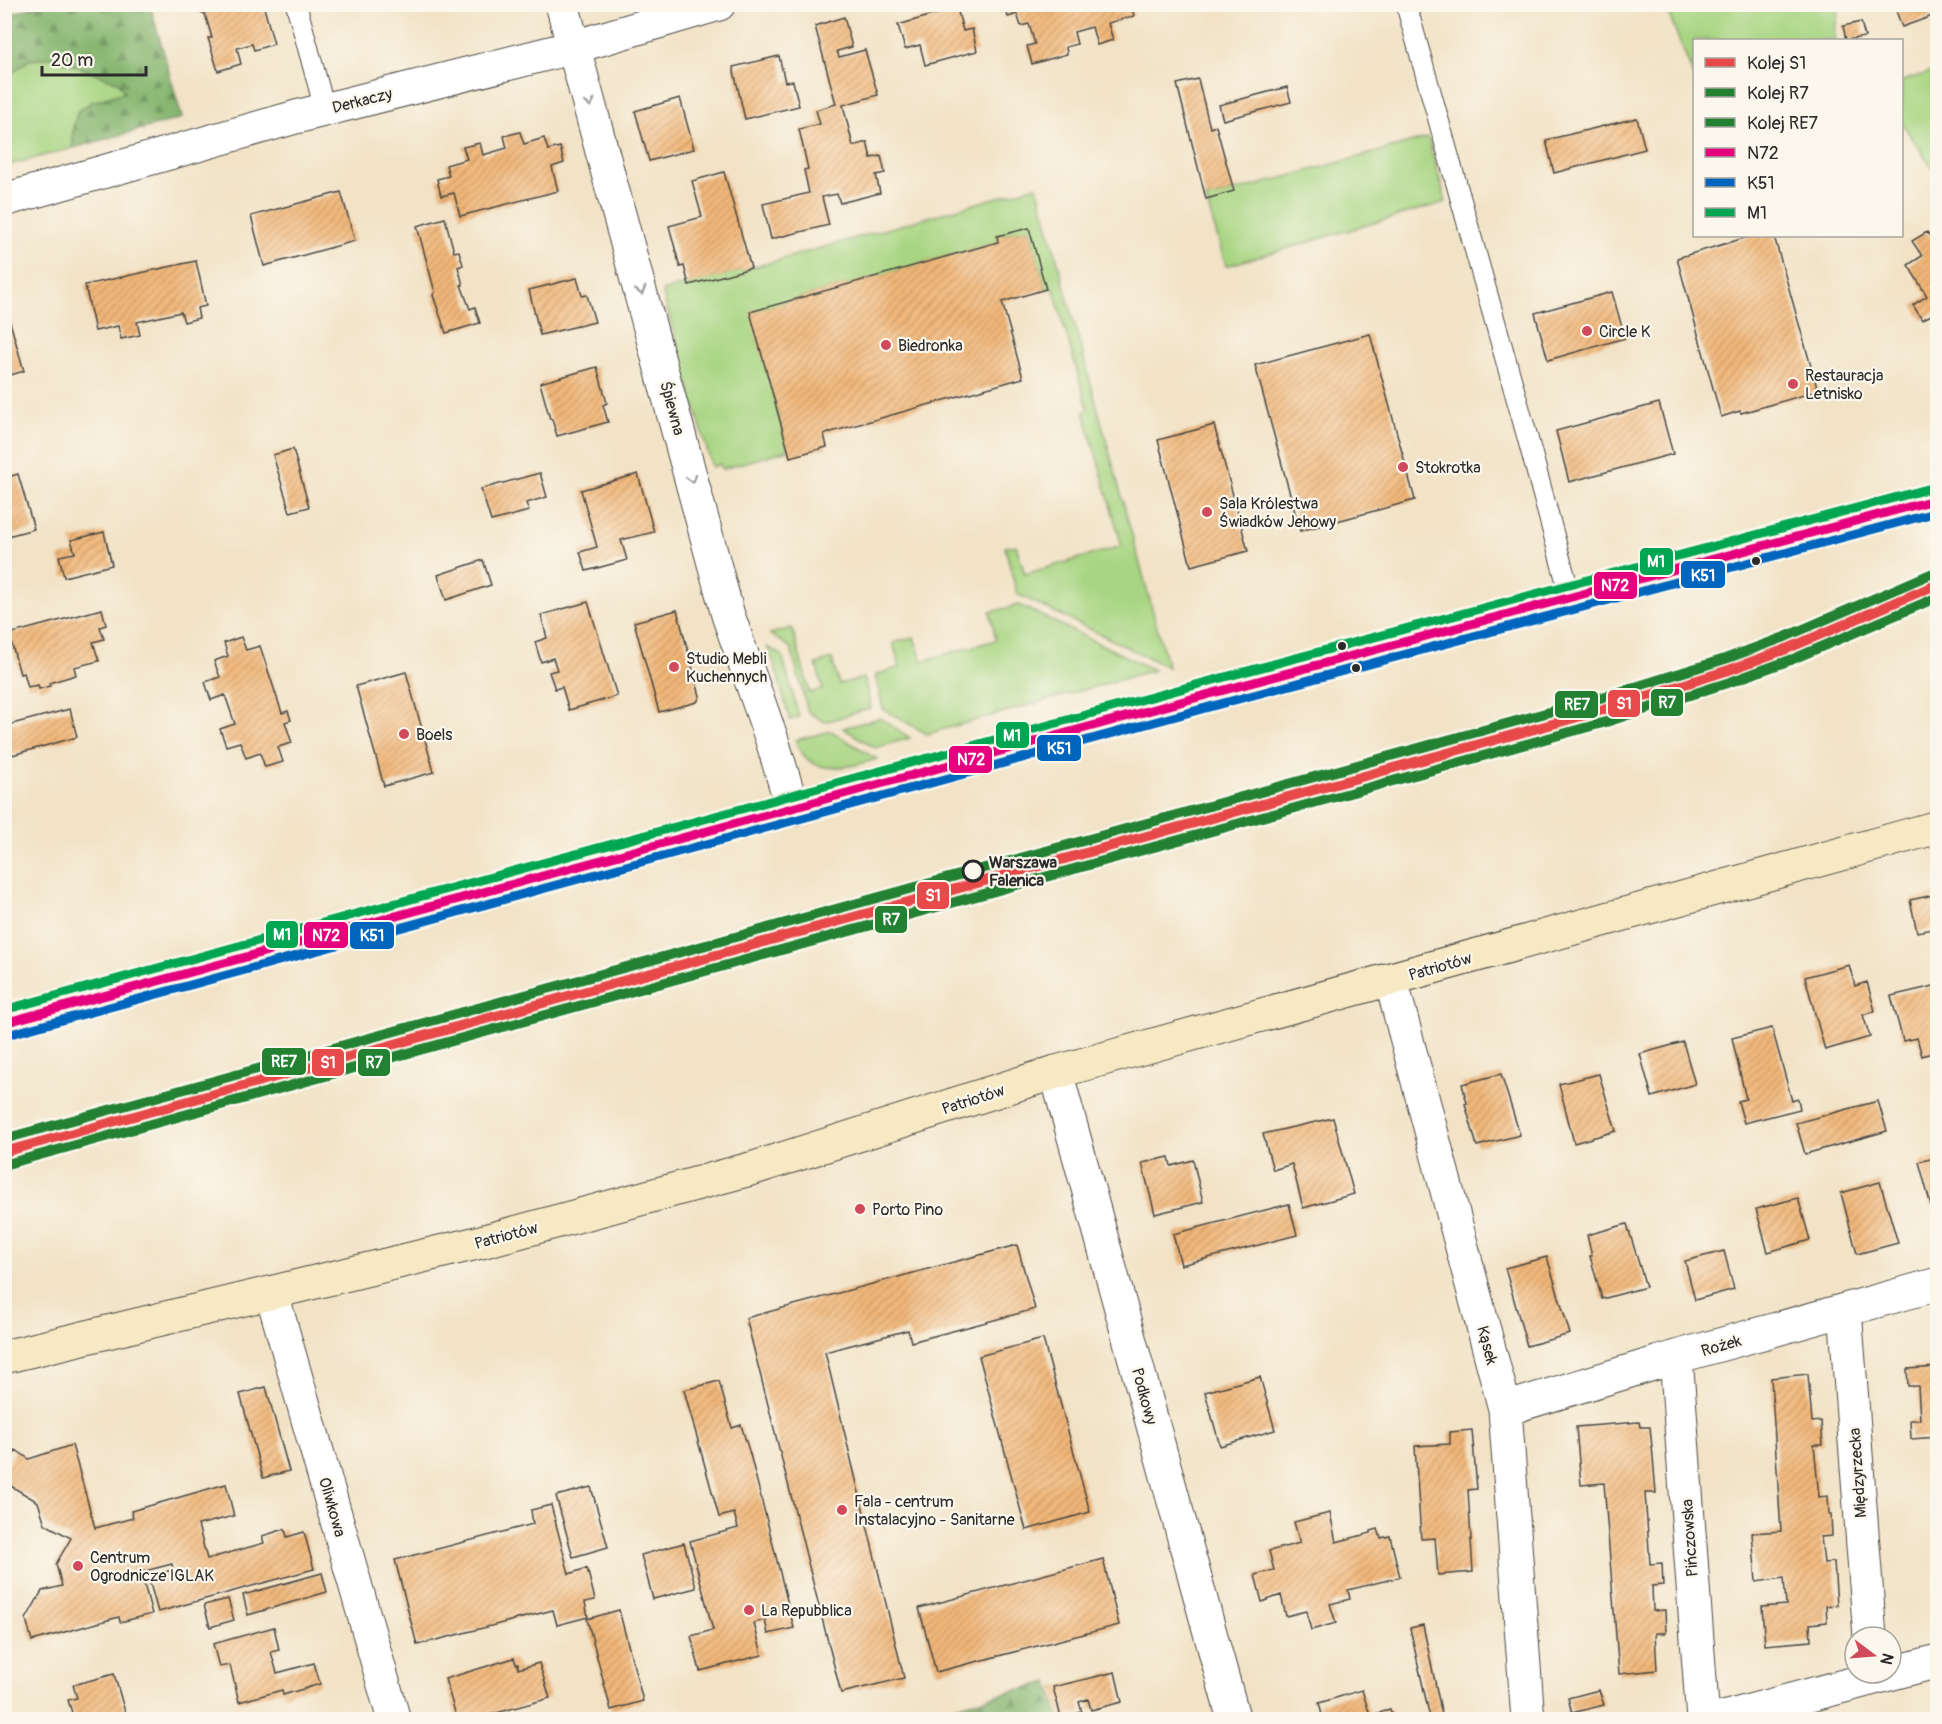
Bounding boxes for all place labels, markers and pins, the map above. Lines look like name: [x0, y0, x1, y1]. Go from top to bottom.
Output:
place label: Circle K: [1599, 322, 1651, 342]
marker: Circle K: [1580, 324, 1594, 338]
place label: Biedronka: [898, 336, 963, 356]
marker: Biedronka: [879, 338, 893, 352]
place label: Restauracja Letnisko: [1805, 366, 1883, 404]
marker: Restauracja Letnisko: [1786, 377, 1800, 391]
place label: Stokrotka: [1415, 458, 1481, 478]
marker: Stokrotka: [1396, 460, 1410, 474]
place label: Sala Królestwa Świadków Jehowy: [1219, 494, 1336, 532]
marker: Sala Królestwa Świadków Jehowy: [1200, 505, 1214, 519]
unlabelled marker: [1750, 555, 1762, 567]
unlabelled marker: [1336, 640, 1348, 652]
place label: Studio Mebli Kuchennych: [686, 649, 767, 687]
marker: Studio Mebli Kuchennych: [667, 660, 681, 674]
unlabelled marker: [1350, 662, 1362, 674]
place label: Boels: [416, 725, 453, 745]
marker: Boels: [397, 727, 411, 741]
place label: Warszawa Falenica: [989, 853, 1058, 891]
marker: Warszawa Falenica: [962, 860, 984, 882]
place label: Porto Pino: [872, 1200, 944, 1220]
marker: Porto Pino: [853, 1202, 867, 1216]
place label: Fala - centrum Instalacyjno - Sanitarne: [854, 1492, 1015, 1530]
marker: Fala - centrum Instalacyjno - Sanitarne: [835, 1503, 849, 1517]
place label: Centrum Ogrodnicze IGLAK: [90, 1548, 214, 1586]
marker: Centrum Ogrodnicze IGLAK: [71, 1559, 85, 1573]
place label: La Repubblica: [761, 1601, 852, 1621]
marker: La Repubblica: [742, 1603, 756, 1617]

